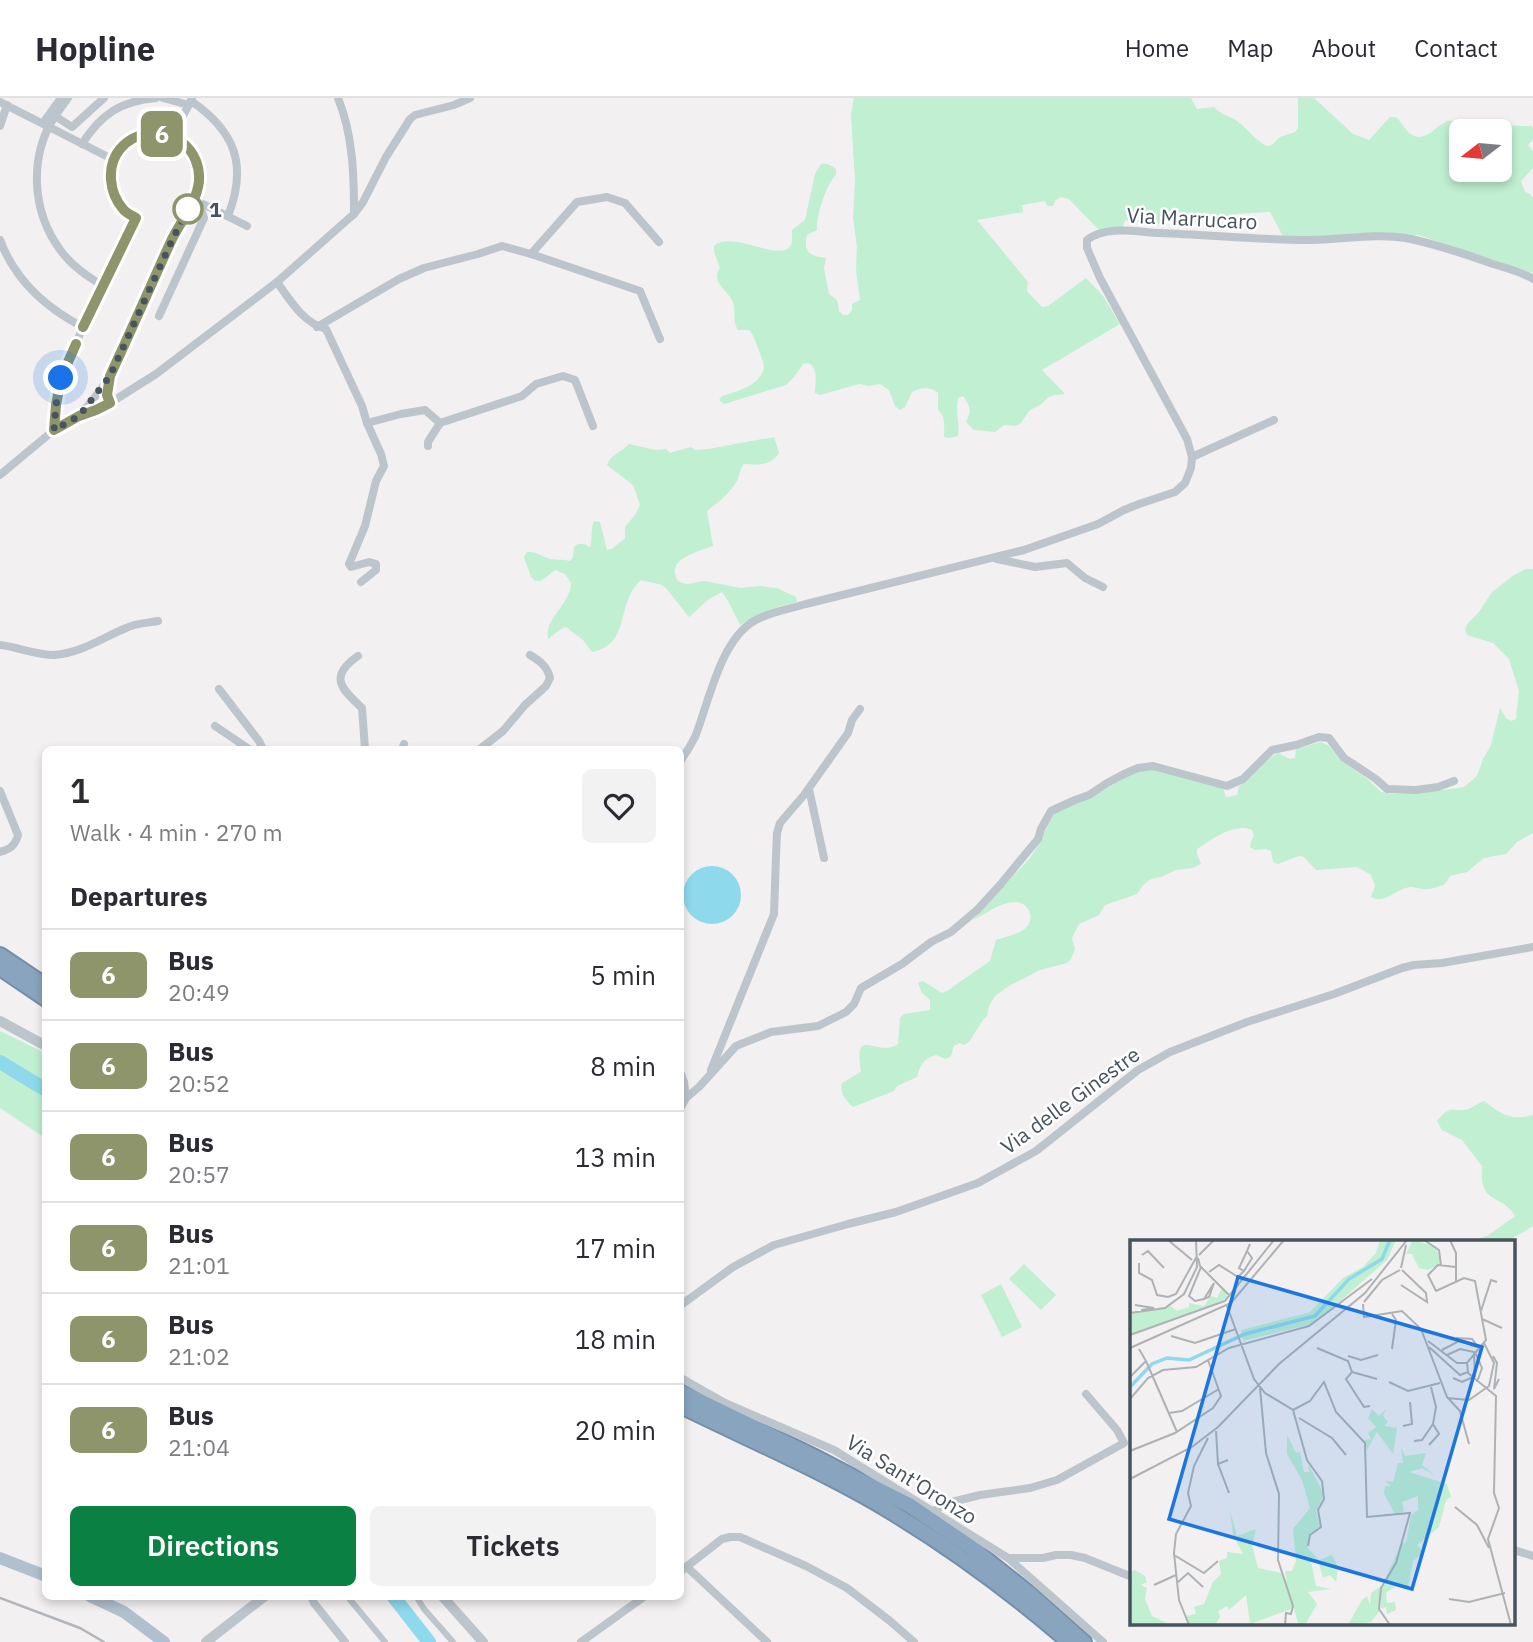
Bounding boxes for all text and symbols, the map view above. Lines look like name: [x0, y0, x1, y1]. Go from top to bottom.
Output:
text: Hopline: [35, 27, 155, 70]
text: Home: [1125, 32, 1189, 64]
text: Map: [1227, 32, 1273, 64]
text: About: [1311, 32, 1376, 64]
text: Contact: [1414, 32, 1498, 64]
line badge: 6: [139, 111, 185, 157]
text: 6: [155, 118, 169, 150]
north arrow: [1449, 119, 1512, 182]
map controls: [1449, 119, 1512, 182]
marker: 1: [173, 194, 203, 224]
place label: 1: [209, 195, 222, 223]
street label: Via Marrucaro: [1126, 201, 1258, 235]
your location: [43, 360, 78, 395]
text: 1: [70, 769, 90, 812]
button: heart: [582, 769, 656, 843]
text: Walk · 4 min · 270 m: [70, 817, 283, 847]
text: Departures: [70, 879, 208, 913]
text: Bus: [168, 943, 214, 977]
text: 5 min: [590, 958, 656, 992]
text: 6: [101, 959, 116, 991]
text: 20:49: [168, 977, 230, 1007]
text: Bus: [168, 1034, 214, 1068]
street label: Via delle Ginestre: [995, 1040, 1145, 1160]
text: 8 min: [590, 1049, 656, 1083]
text: 6: [101, 1050, 116, 1082]
text: 20:52: [168, 1068, 230, 1098]
text: Bus: [168, 1125, 214, 1159]
text: 13 min: [575, 1140, 656, 1174]
text: 6: [101, 1141, 116, 1173]
text: 20:57: [168, 1159, 230, 1189]
text: Bus: [168, 1216, 214, 1250]
text: 17 min: [575, 1231, 656, 1265]
text: 6: [101, 1232, 116, 1264]
inset map: [1130, 1240, 1516, 1624]
text: 21:01: [168, 1250, 230, 1280]
text: Bus: [168, 1307, 214, 1341]
text: 18 min: [575, 1322, 656, 1356]
text: 6: [101, 1323, 116, 1355]
text: 21:02: [168, 1341, 230, 1371]
text: Bus: [168, 1398, 214, 1432]
text: 20 min: [575, 1413, 656, 1447]
text: 6: [101, 1414, 116, 1446]
street label: Via Sant'Oronzo: [841, 1428, 983, 1530]
text: 21:04: [168, 1432, 230, 1462]
button: Directions: [70, 1506, 356, 1586]
button: Tickets: [370, 1506, 656, 1586]

